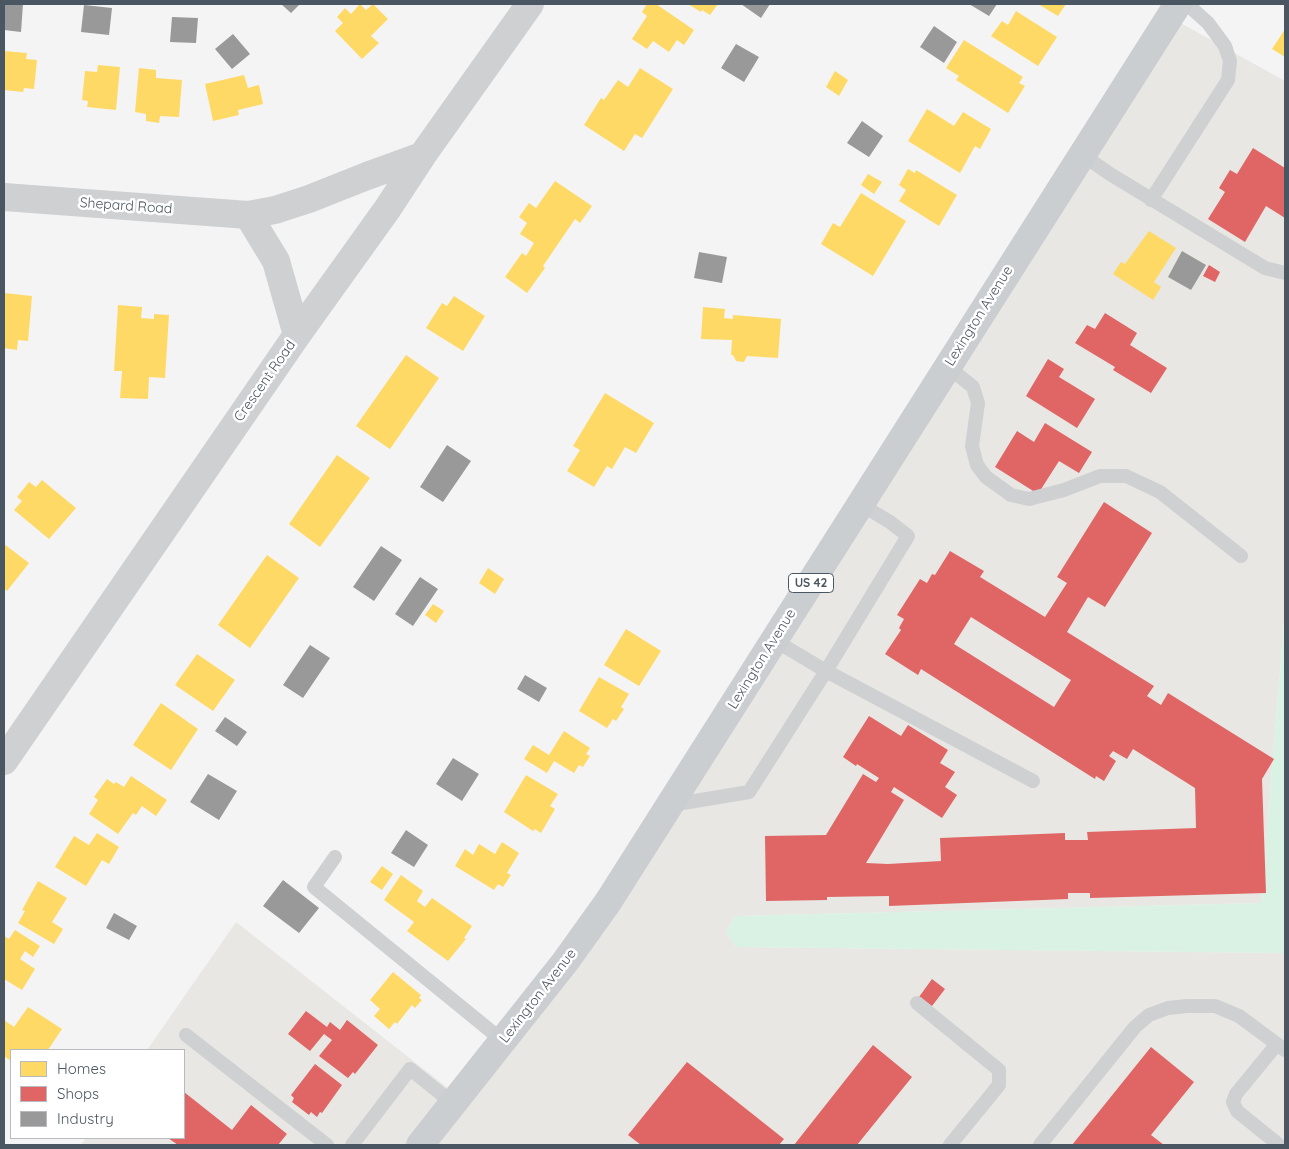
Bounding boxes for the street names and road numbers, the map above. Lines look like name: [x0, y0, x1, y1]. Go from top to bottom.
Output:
street label: Shepard Road: [79, 194, 173, 218]
street label: Lexington Avenue: [941, 263, 1017, 369]
street label: Crescent Road: [231, 337, 299, 425]
road number: US 42: [788, 574, 834, 592]
street label: Lexington Avenue: [724, 606, 800, 712]
street label: Lexington Avenue: [496, 946, 580, 1046]

